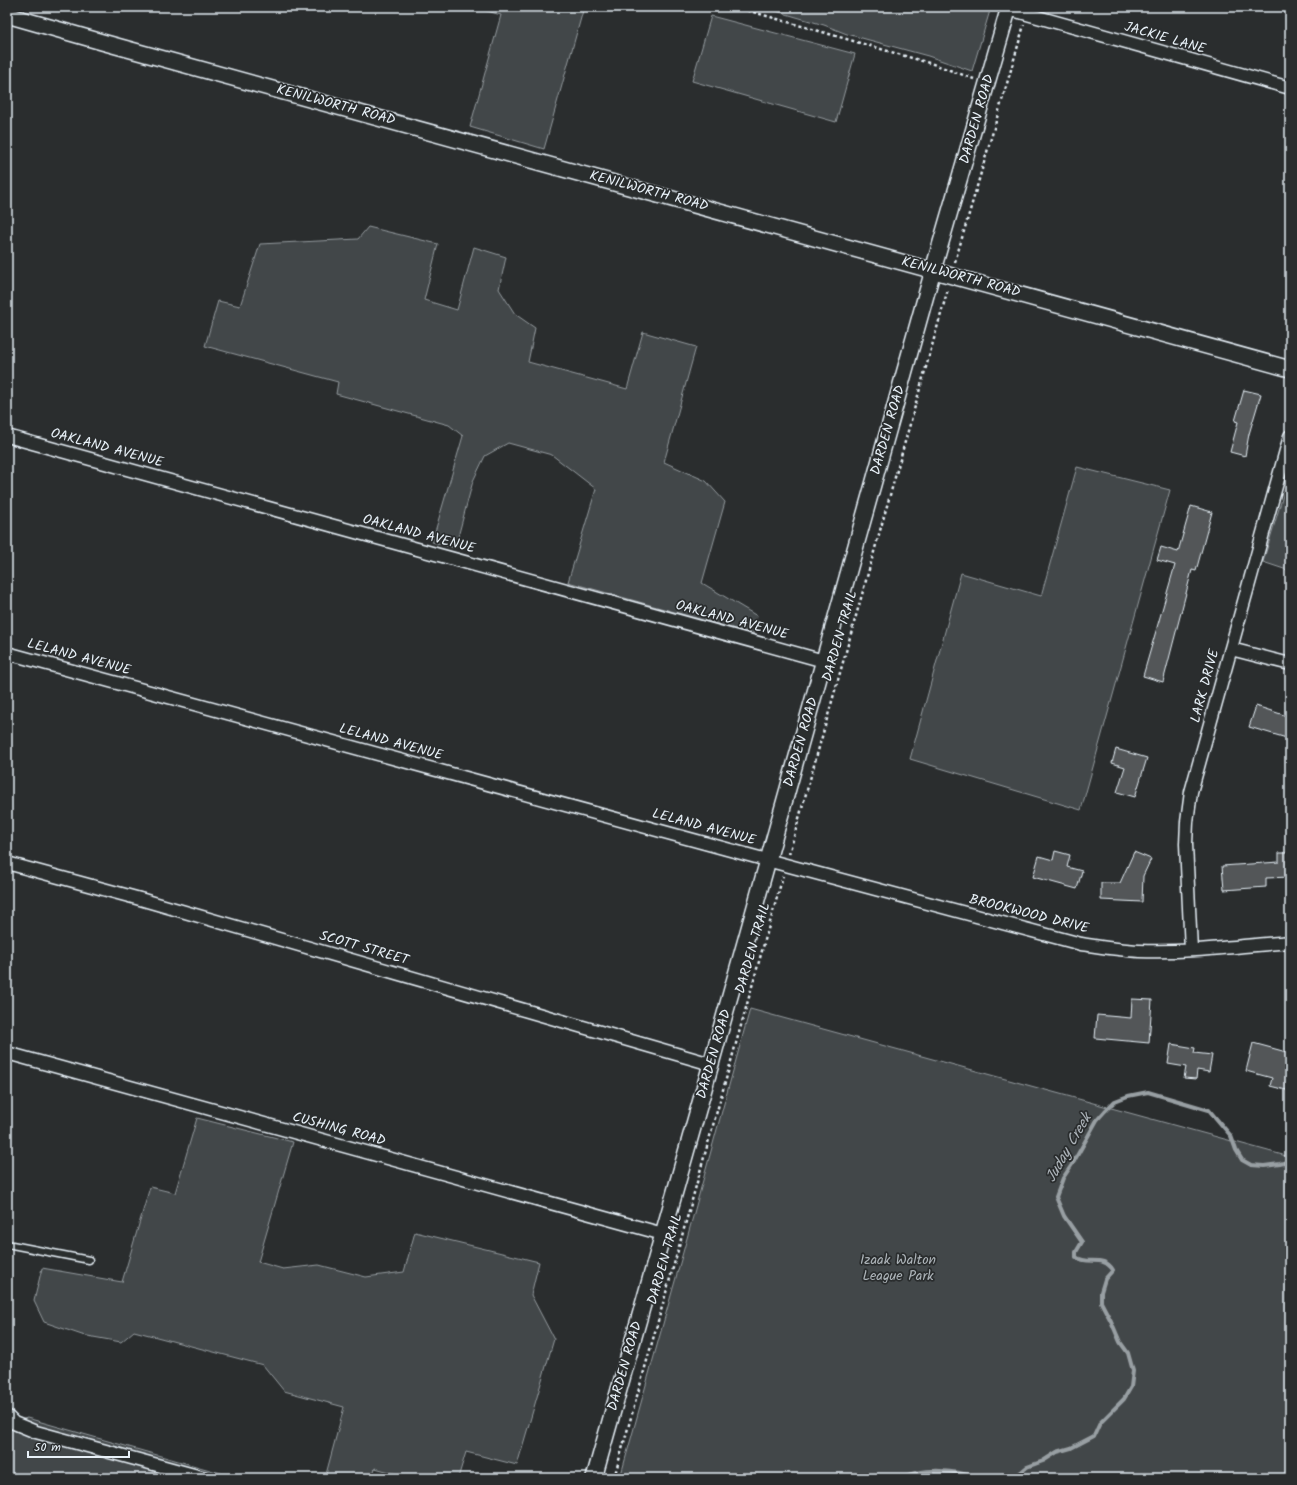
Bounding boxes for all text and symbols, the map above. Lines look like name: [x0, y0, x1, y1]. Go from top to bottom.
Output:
street label: JACKIE LANE: [1122, 16, 1209, 60]
street label: DARDEN ROAD: [954, 72, 1000, 166]
street label: KENILWORTH ROAD: [274, 79, 398, 131]
street label: KENILWORTH ROAD: [587, 165, 711, 217]
street label: KENILWORTH ROAD: [899, 251, 1023, 303]
street label: DARDEN ROAD: [865, 383, 911, 477]
street label: OAKLAND AVENUE: [48, 422, 167, 474]
street label: OAKLAND AVENUE: [360, 508, 479, 560]
street label: DARDEN TRAIL: [816, 588, 864, 684]
street label: OAKLAND AVENUE: [673, 594, 792, 646]
street label: LELAND AVENUE: [25, 633, 134, 682]
street label: LARK DRIVE: [1185, 646, 1226, 725]
street label: DARDEN ROAD: [778, 695, 824, 789]
street label: LELAND AVENUE: [337, 718, 446, 767]
street label: LELAND AVENUE: [650, 803, 759, 852]
street label: BROOKWOOD DRIVE: [967, 889, 1092, 940]
street label: DARDEN TRAIL: [729, 900, 777, 996]
street label: SCOTT STREET: [317, 925, 413, 972]
street label: DARDEN ROAD: [691, 1007, 737, 1101]
street label: CUSHING ROAD: [290, 1106, 388, 1152]
water label: Juday Creek: [1040, 1107, 1099, 1187]
street label: DARDEN TRAIL: [641, 1211, 689, 1307]
park label: Izaak Walton League Park: [860, 1249, 936, 1287]
street label: DARDEN ROAD: [602, 1319, 648, 1413]
scale bar: [28, 1433, 129, 1459]
text: 50 m: [34, 1438, 61, 1457]

